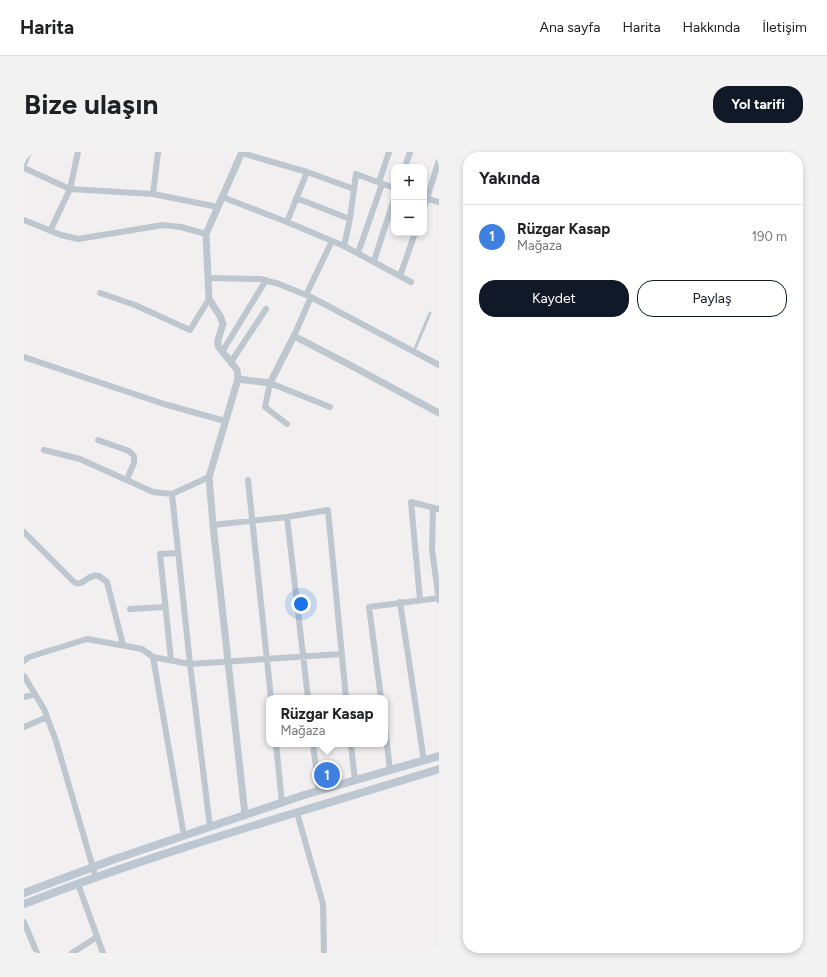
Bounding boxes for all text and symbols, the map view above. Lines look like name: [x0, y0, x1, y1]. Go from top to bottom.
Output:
text: Harita: [20, 16, 74, 39]
text: Ana sayfa: [539, 19, 601, 36]
text: Harita: [623, 19, 661, 36]
text: Hakkında: [683, 19, 740, 36]
text: İletişim: [762, 19, 807, 36]
button: Yol tarifi: [713, 86, 803, 123]
text: Bize ulaşın: [24, 87, 158, 121]
map controls: [391, 164, 427, 236]
button: +: [391, 164, 427, 200]
text: Yakında: [479, 168, 540, 188]
button: −: [391, 200, 427, 236]
text: Rüzgar Kasap: [517, 220, 610, 238]
text: 1: [489, 229, 495, 244]
text: 190 m: [752, 229, 787, 244]
text: Mağaza: [517, 238, 562, 253]
button: Kaydet: [479, 280, 629, 317]
button: Paylaş: [637, 280, 787, 317]
your location: [291, 594, 311, 614]
popup: [266, 695, 388, 747]
text: Rüzgar Kasap: [280, 705, 374, 723]
text: Mağaza: [280, 723, 325, 738]
pin: 1: [314, 760, 340, 790]

